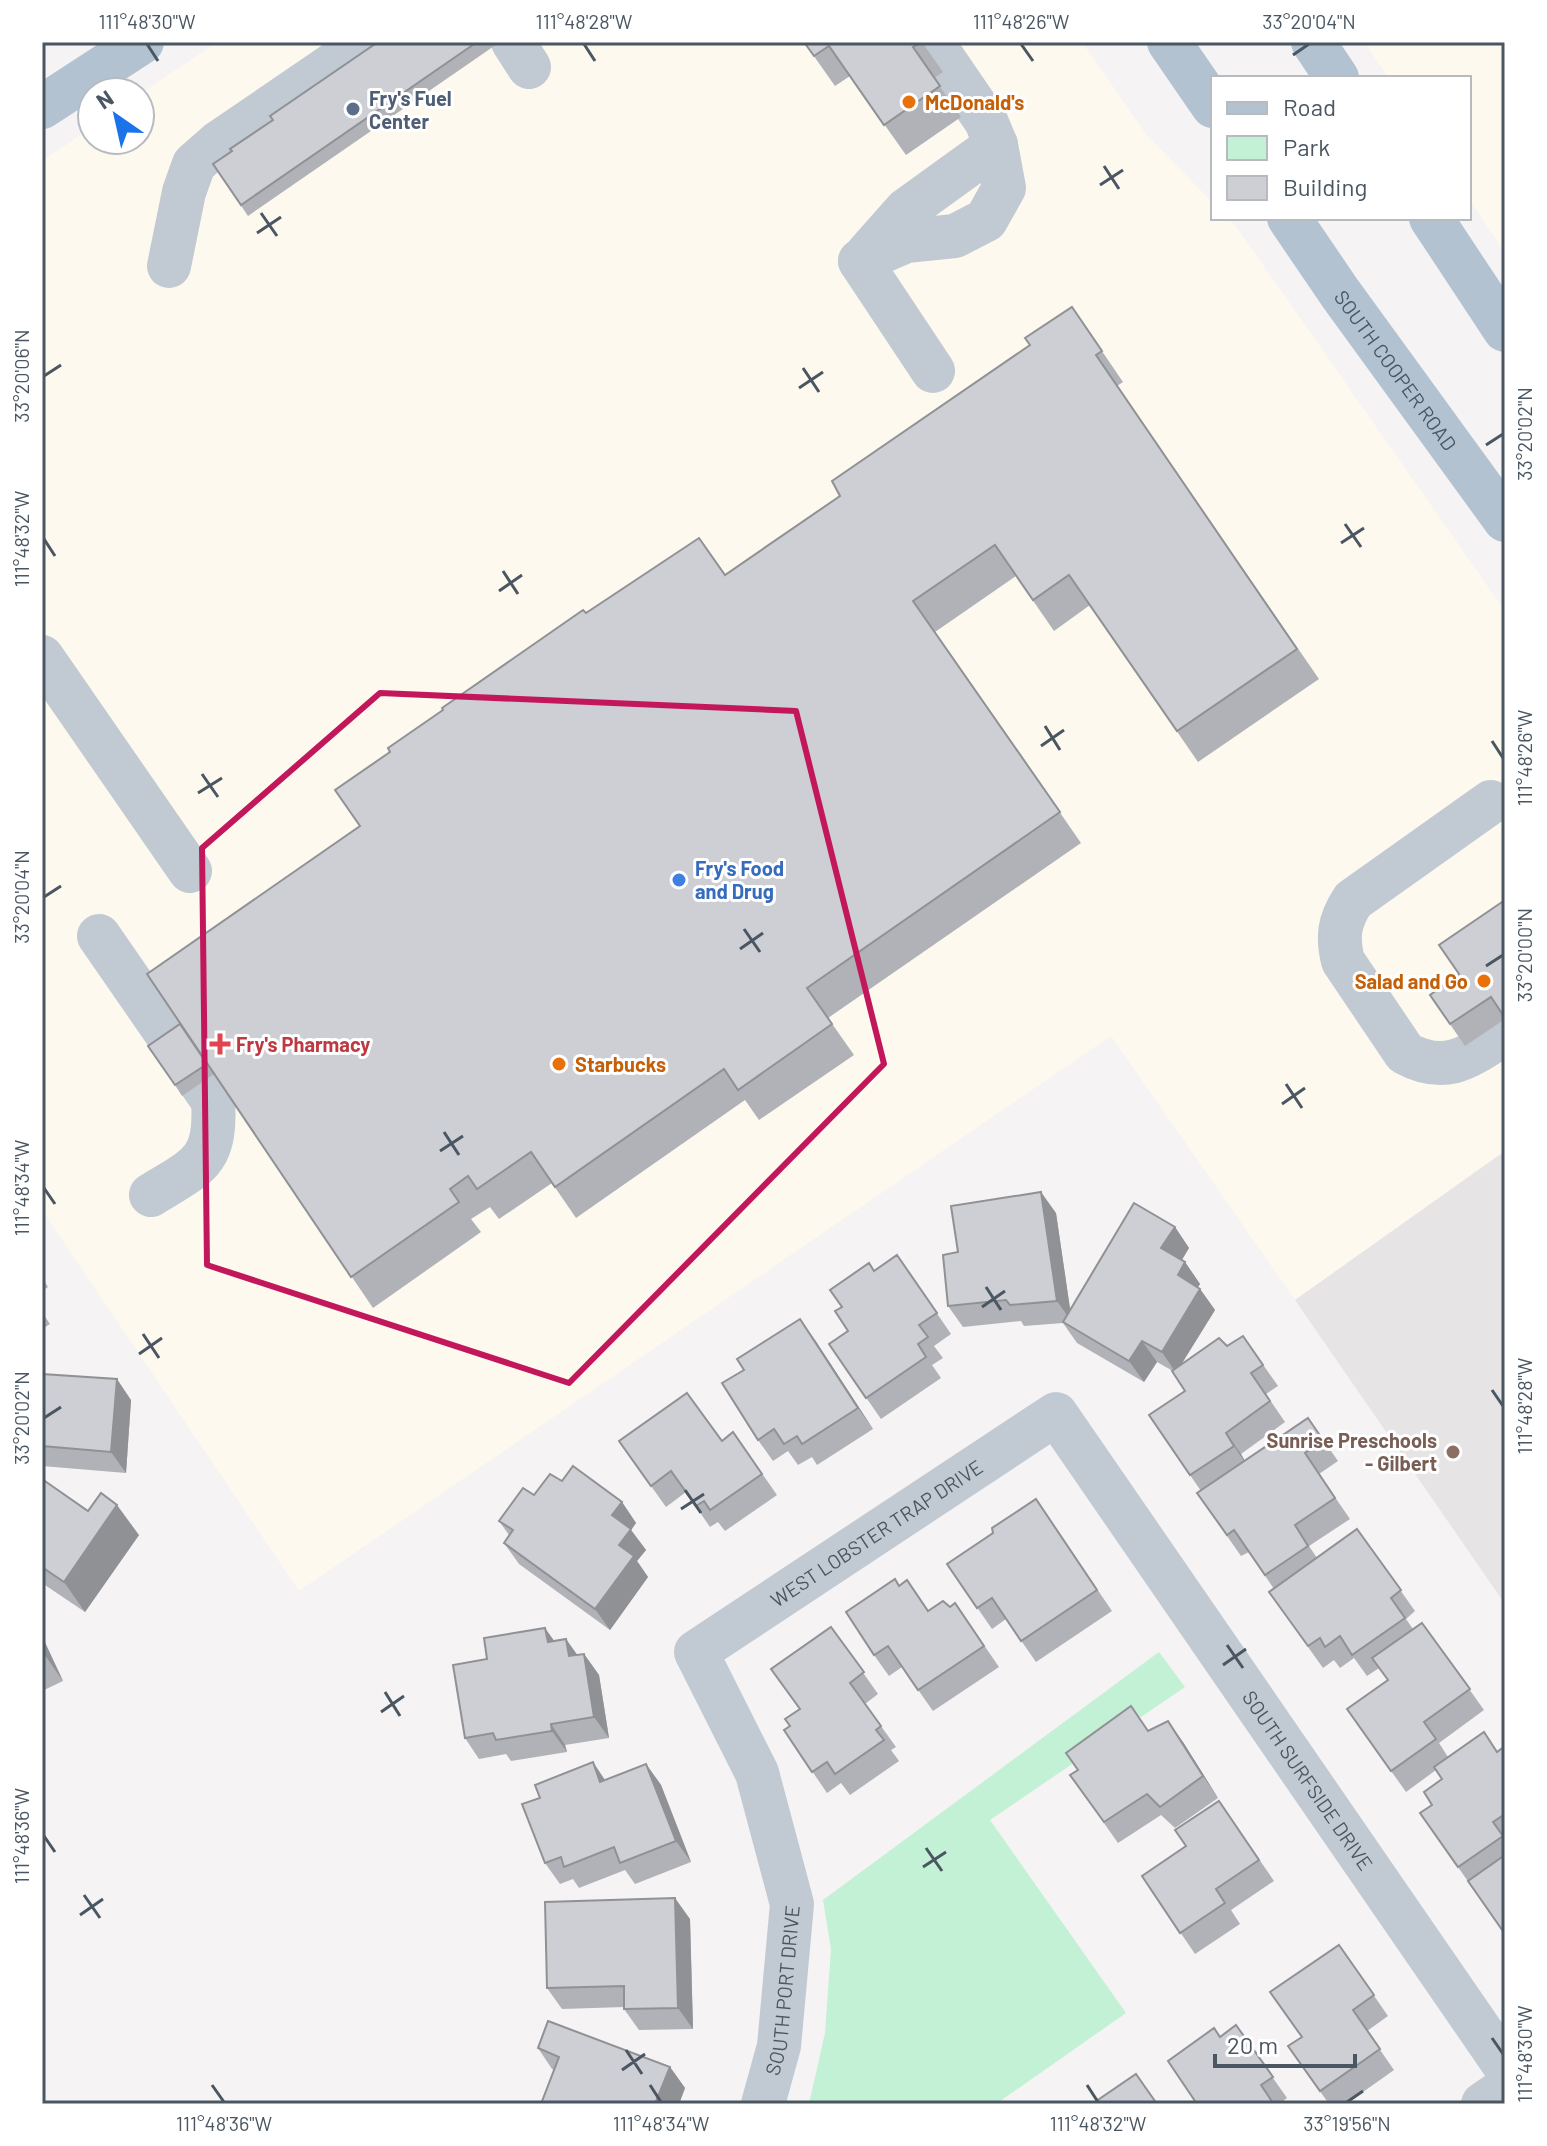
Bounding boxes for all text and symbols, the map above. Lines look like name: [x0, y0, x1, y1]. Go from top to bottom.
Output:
text: 111°48'30"W: [98, 9, 196, 33]
text: 111°48'28"W: [536, 9, 633, 33]
text: 111°48'26"W: [973, 9, 1070, 33]
text: 33°20'04"N: [1262, 9, 1356, 33]
north arrow: [76, 76, 156, 156]
legend: [1211, 76, 1471, 220]
text: N: [91, 84, 118, 113]
place label: Fry's Fuel Center: [369, 86, 452, 133]
place label: McDonald's: [925, 90, 1024, 114]
text: Road: [1283, 92, 1336, 121]
marker: McDonald's: [900, 93, 918, 111]
marker: Fry's Fuel Center: [344, 100, 362, 118]
text: Park: [1283, 132, 1330, 161]
text: Building: [1283, 172, 1367, 201]
street label: SOUTH COOPER ROAD: [1330, 285, 1462, 455]
text: 33°20'06"N: [9, 329, 33, 423]
text: 33°20'02"N: [1512, 387, 1536, 481]
text: 111°48'32"W: [9, 490, 33, 587]
text: 111°48'26"W: [1512, 709, 1536, 806]
text: 33°20'04"N: [9, 850, 33, 944]
place label: Fry's Food and Drug: [695, 856, 784, 903]
marker: Fry's Food and Drug: [670, 871, 688, 889]
text: 33°20'00"N: [1512, 908, 1536, 1002]
place label: Salad and Go: [1355, 969, 1468, 993]
marker: Salad and Go: [1475, 972, 1493, 990]
place label: Fry's Pharmacy: [236, 1032, 370, 1056]
marker: Fry's Pharmacy: [211, 1035, 229, 1053]
place label: Starbucks: [575, 1052, 666, 1076]
marker: Starbucks: [550, 1055, 568, 1073]
text: 111°48'34"W: [9, 1139, 33, 1236]
text: 111°48'28"W: [1512, 1357, 1536, 1454]
text: 33°20'02"N: [9, 1371, 33, 1465]
place label: Sunrise Preschools - Gilbert: [1267, 1428, 1437, 1475]
marker: Sunrise Preschools - Gilbert: [1444, 1443, 1462, 1461]
street label: WEST LOBSTER TRAP DRIVE: [766, 1454, 987, 1612]
street label: SOUTH SURFSIDE DRIVE: [1238, 1686, 1378, 1875]
text: 111°48'36"W: [9, 1787, 33, 1884]
street label: SOUTH PORT DRIVE: [760, 1904, 804, 2078]
text: 111°48'30"W: [1512, 2005, 1536, 2103]
scale bar: [1215, 2018, 1355, 2068]
text: 20 m: [1227, 2030, 1278, 2059]
text: 111°48'36"W: [176, 2111, 273, 2135]
text: 111°48'34"W: [613, 2111, 710, 2135]
text: 111°48'32"W: [1050, 2111, 1147, 2135]
text: 33°19'56"N: [1303, 2111, 1391, 2135]

